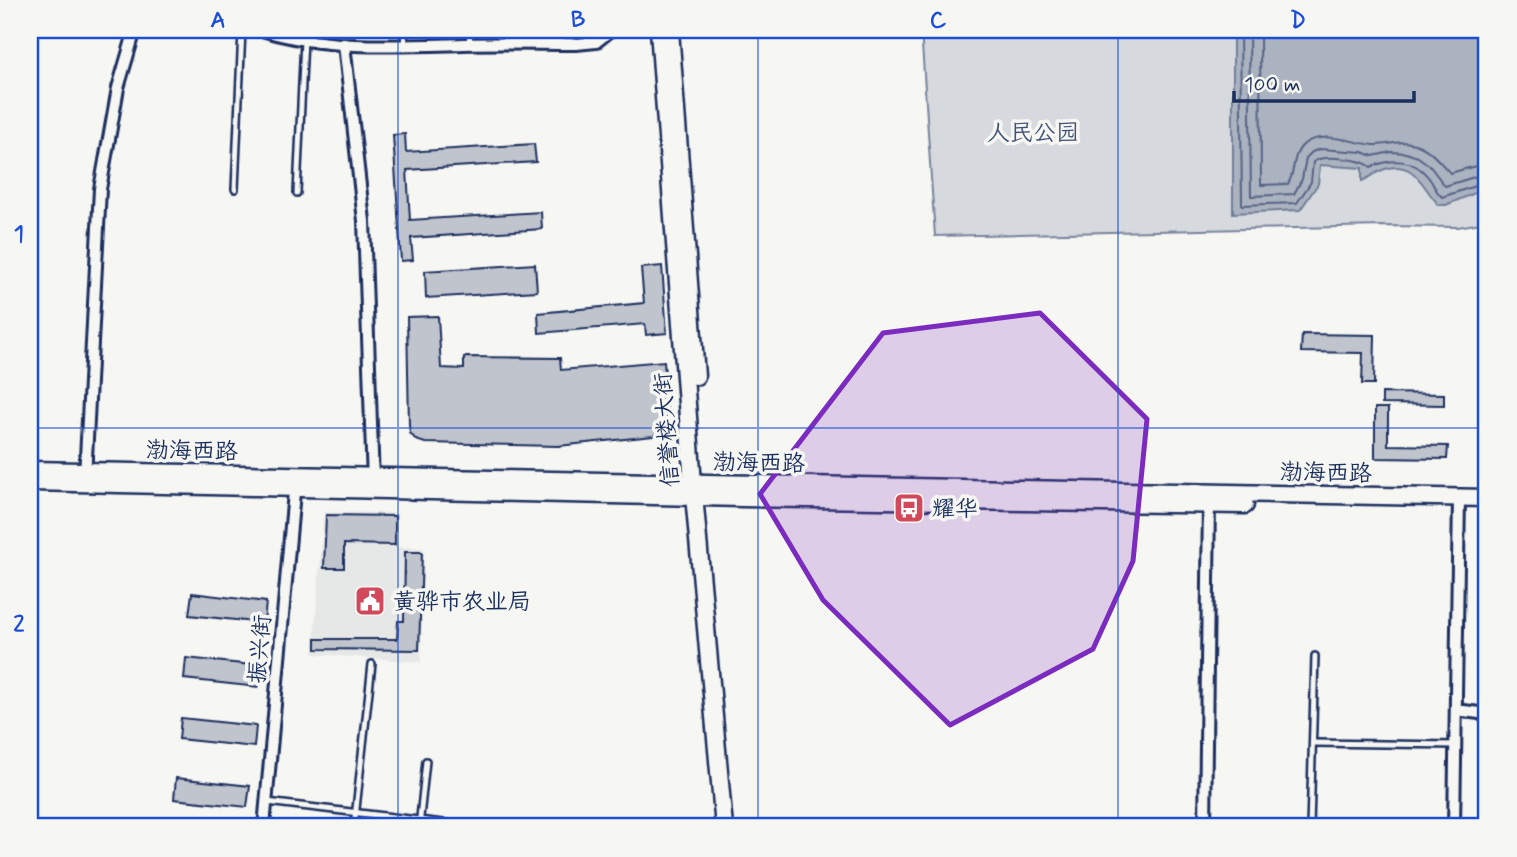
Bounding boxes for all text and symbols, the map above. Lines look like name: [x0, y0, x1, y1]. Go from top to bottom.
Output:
text: A: [210, 6, 226, 36]
text: B: [571, 6, 586, 36]
text: C: [930, 6, 947, 36]
text: D: [1290, 6, 1306, 36]
scale bar: [1234, 60, 1414, 104]
text: 100 m: [1244, 71, 1300, 99]
park label: 人民公园: [987, 119, 1079, 149]
text: 1: [14, 220, 24, 250]
street label: 信誉楼大街: [649, 371, 687, 488]
street label: 渤海西路: [146, 436, 238, 468]
street label: 渤海西路: [713, 448, 805, 480]
street label: 渤海西路: [1280, 458, 1372, 490]
bus stop icon: 耀华: [892, 491, 926, 525]
place label: 耀华: [932, 495, 978, 525]
public building icon: 黄骅市农业局: [353, 584, 387, 618]
place label: 黄骅市农业局: [393, 588, 531, 618]
text: 2: [13, 610, 25, 640]
street label: 振兴街: [243, 613, 279, 685]

